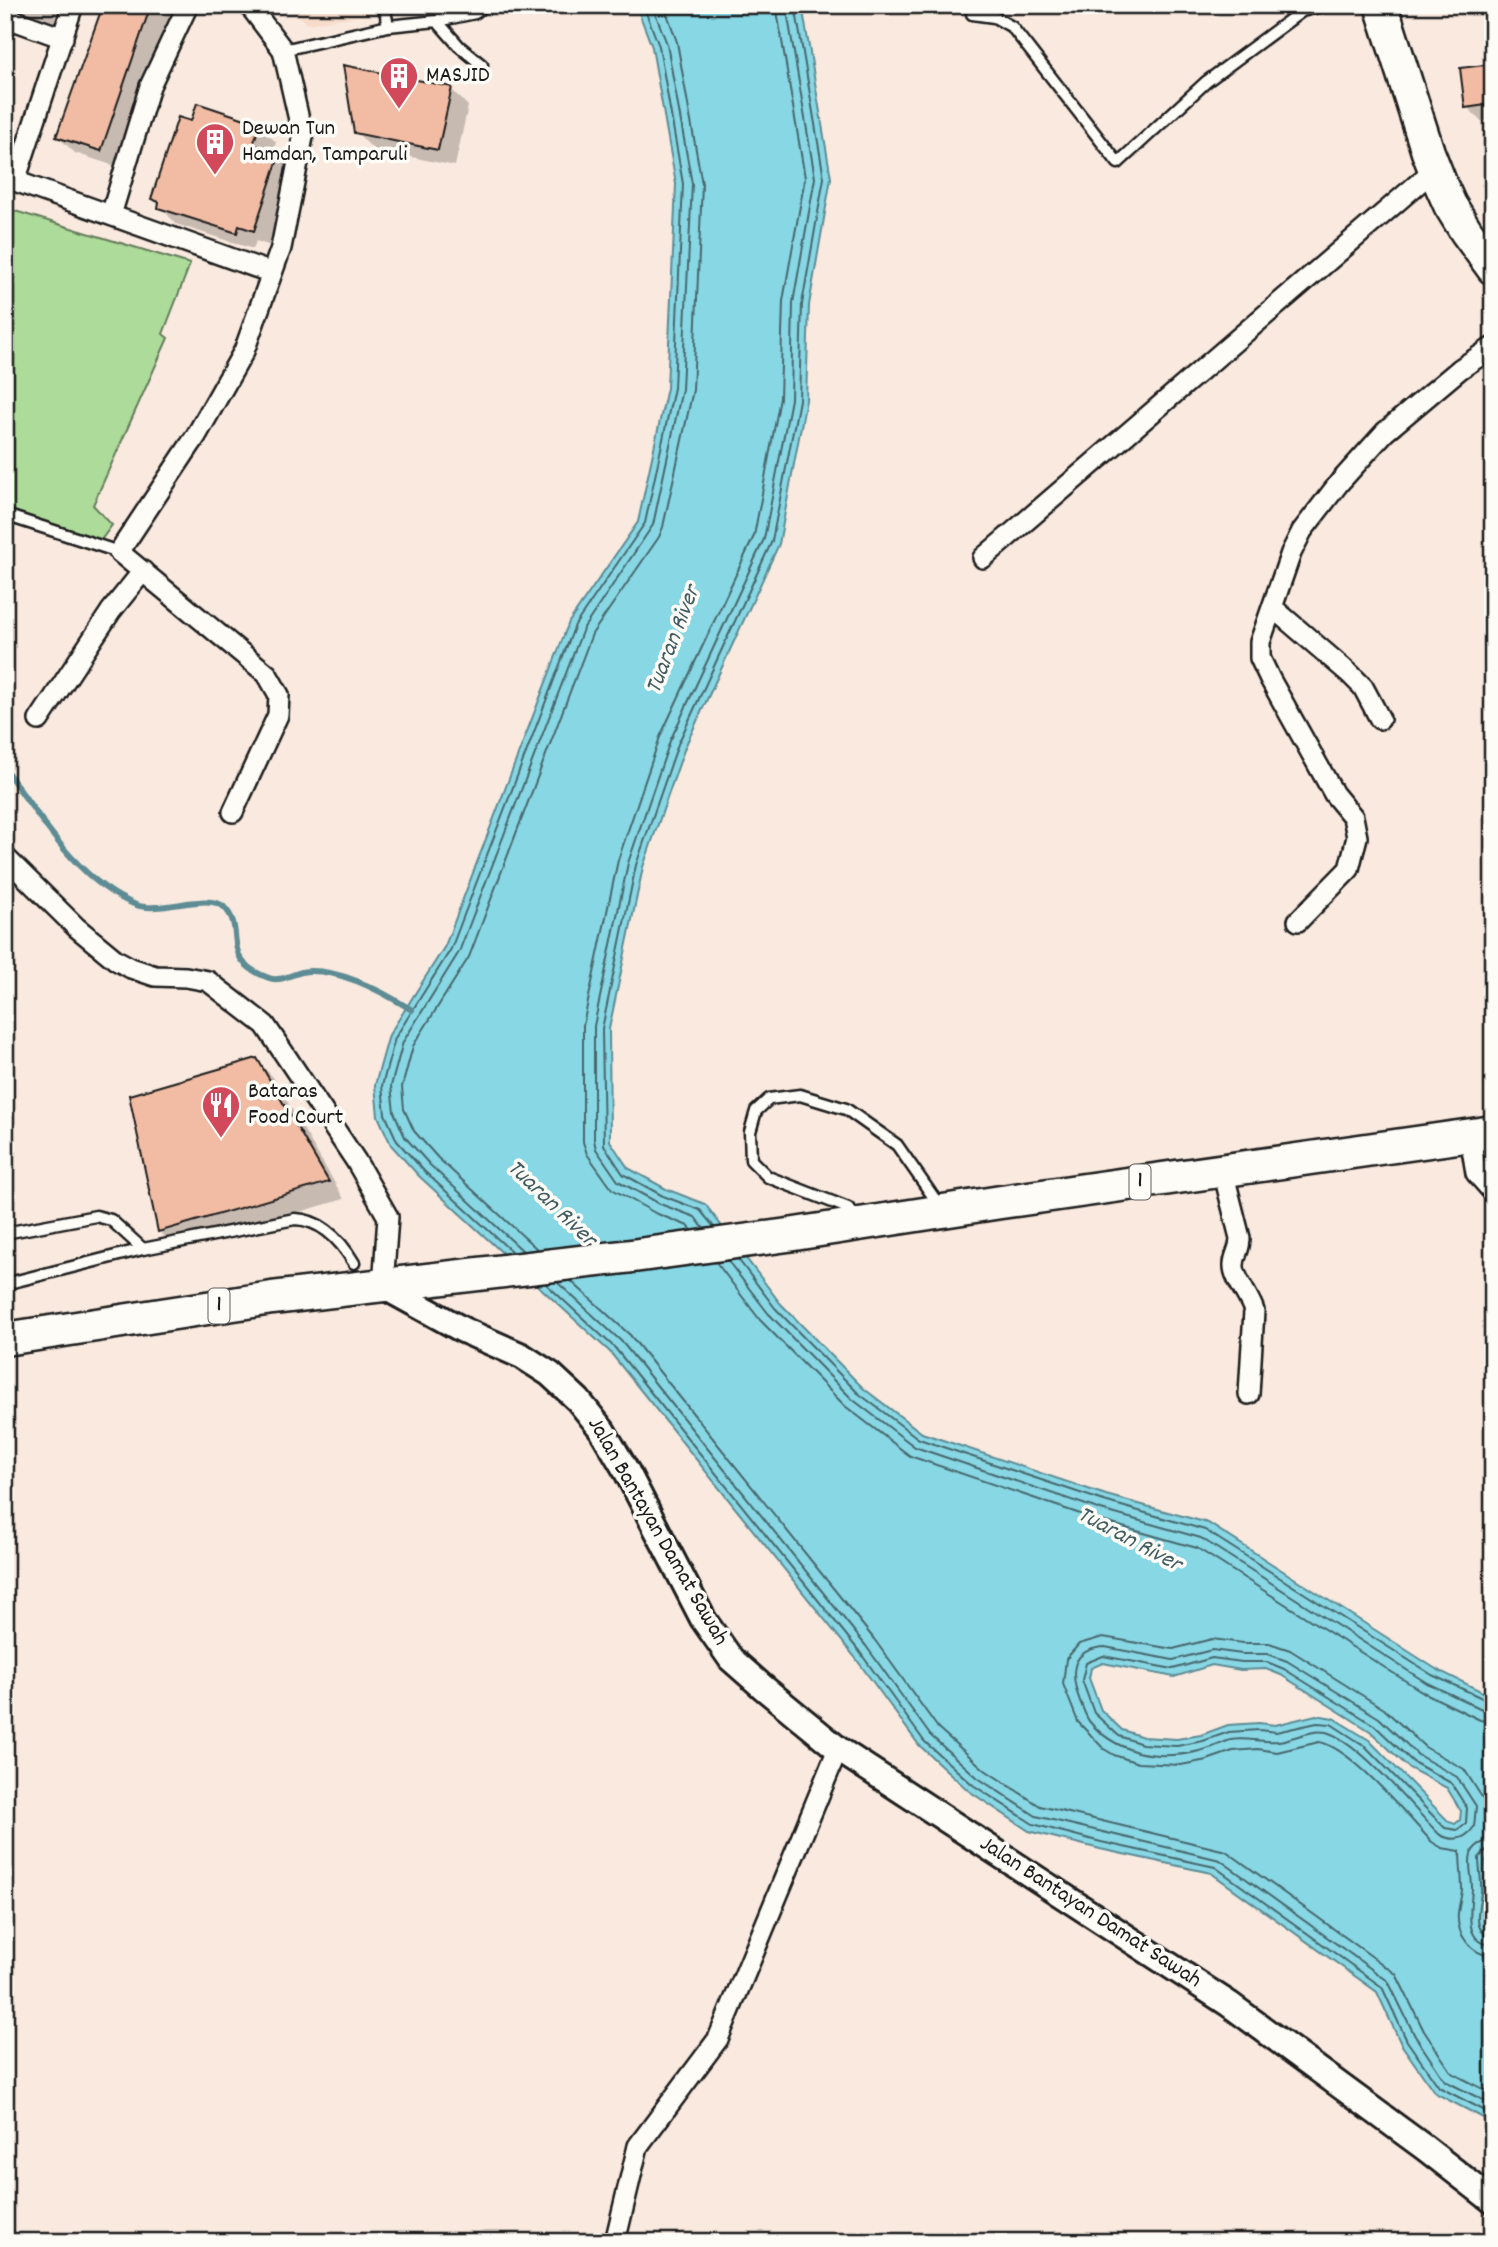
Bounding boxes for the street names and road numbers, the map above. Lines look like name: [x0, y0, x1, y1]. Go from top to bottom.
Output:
road number: 1: [1130, 1164, 1150, 1200]
road number: 1: [208, 1288, 230, 1324]
street label: Jalan Bantayan Damat Sawah: [578, 1412, 736, 1652]
street label: Jalan Bantayan Damat Sawah: [972, 1829, 1208, 1997]

